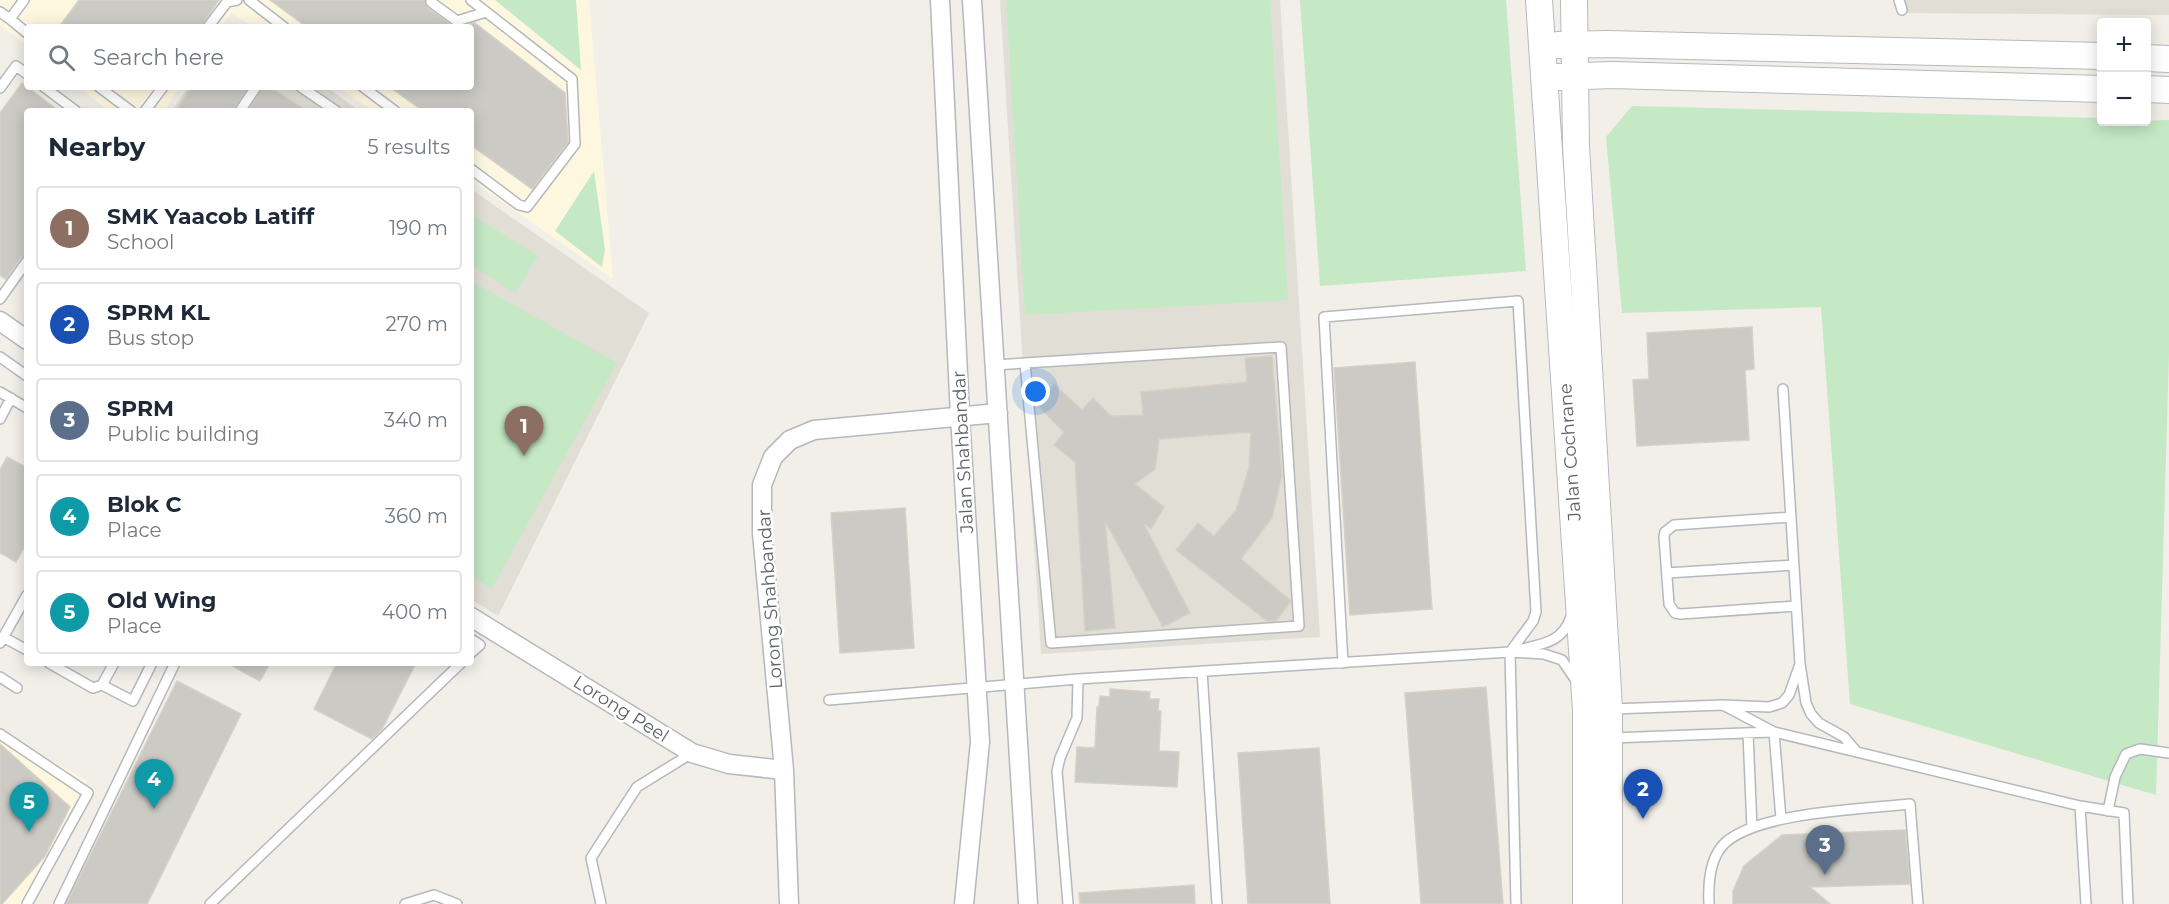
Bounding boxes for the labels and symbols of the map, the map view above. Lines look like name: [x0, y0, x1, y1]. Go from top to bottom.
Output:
street label: Jalan Shahbandar: [948, 370, 978, 535]
your location: [1021, 377, 1050, 406]
street label: Jalan Cochrane: [1554, 382, 1586, 523]
pin: 1: [504, 406, 544, 456]
street label: Lorong Shahbandar: [753, 508, 787, 690]
street label: Lorong Peel: [569, 671, 673, 747]
pin: 4: [134, 760, 174, 809]
pin: 2: [1624, 770, 1662, 819]
pin: 5: [9, 782, 48, 832]
pin: 3: [1806, 826, 1844, 875]

